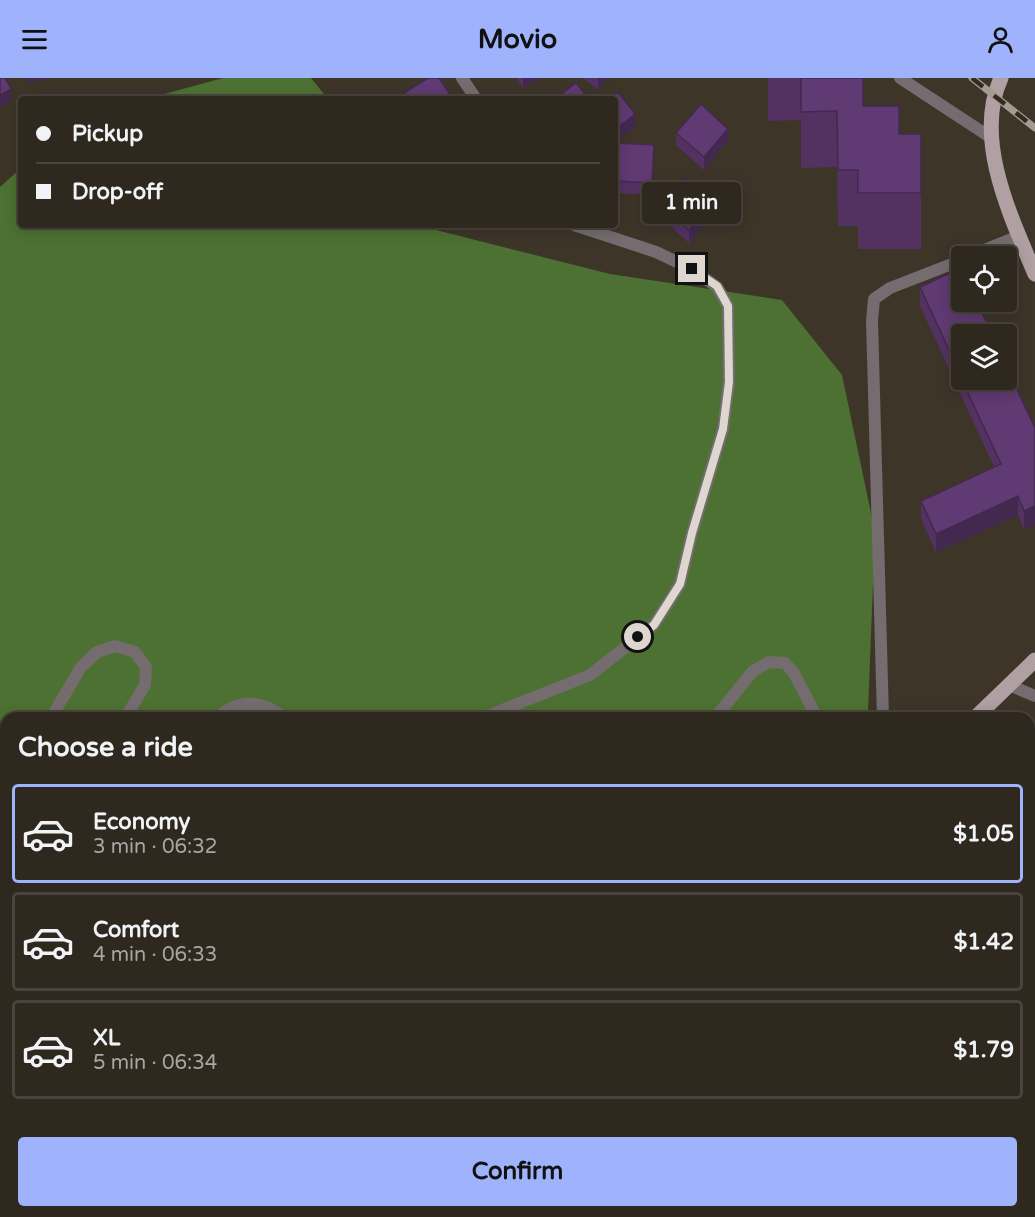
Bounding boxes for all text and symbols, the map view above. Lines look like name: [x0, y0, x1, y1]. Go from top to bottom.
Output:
icon: menu: [18, 23, 51, 56]
text: Movio: [478, 23, 557, 56]
icon: person: [984, 23, 1017, 56]
text: Pickup: [72, 121, 143, 147]
text: Drop-off: [72, 179, 163, 205]
callout: 1 min: [642, 182, 742, 224]
text: 1 min: [665, 191, 718, 215]
map controls: [951, 246, 1017, 390]
button: locate: [951, 246, 1017, 312]
route end: [678, 255, 705, 282]
button: layers: [951, 324, 1017, 390]
route start: [624, 623, 651, 650]
text: Choose a ride: [18, 731, 193, 764]
icon: car: [21, 807, 75, 861]
text: Economy: [93, 809, 190, 835]
text: $1.05: [953, 821, 1014, 847]
text: 3 min · 06:32: [93, 835, 217, 859]
icon: car: [21, 915, 75, 969]
text: Comfort: [93, 917, 179, 943]
text: $1.42: [954, 929, 1014, 955]
text: 4 min · 06:33: [93, 943, 217, 967]
icon: car: [21, 1023, 75, 1077]
text: XL: [93, 1025, 120, 1051]
text: $1.79: [953, 1037, 1014, 1063]
text: 5 min · 06:34: [93, 1051, 217, 1075]
button: Confirm: [18, 1137, 1017, 1206]

